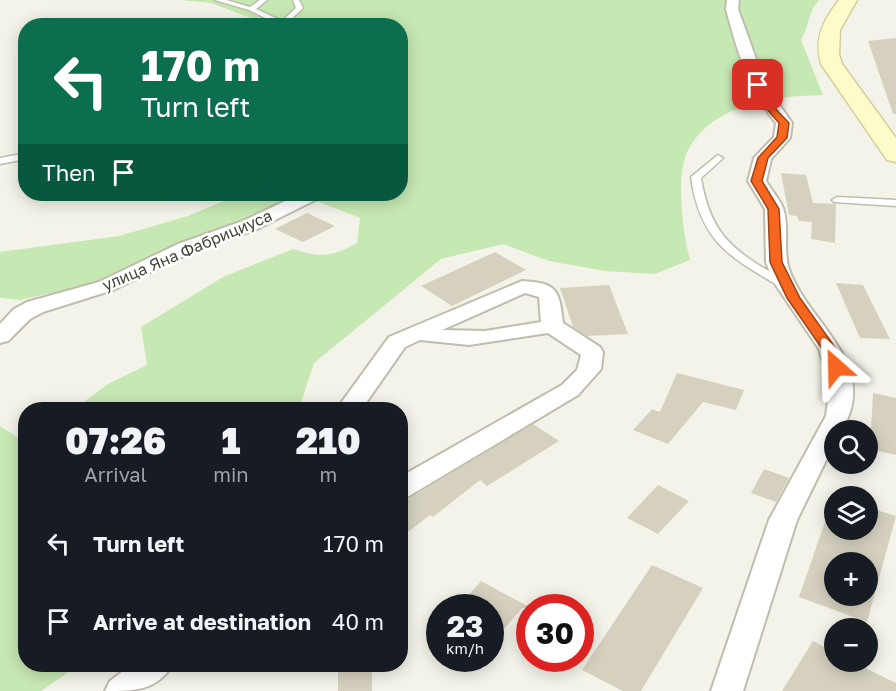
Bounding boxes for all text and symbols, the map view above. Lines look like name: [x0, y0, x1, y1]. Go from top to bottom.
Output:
text: 170 m: [141, 40, 260, 90]
icon: left: [42, 42, 120, 120]
pin: [732, 59, 783, 110]
icon: arrive: [741, 68, 774, 101]
text: Turn left: [141, 91, 250, 123]
icon: arrive: [107, 156, 140, 189]
text: Then: [42, 159, 95, 186]
street label: улица Яна Фабрициуса: [99, 205, 275, 295]
position arrow: [804, 335, 868, 399]
text: 07:26: [65, 419, 166, 462]
text: 1: [221, 419, 240, 462]
text: 210: [296, 419, 361, 462]
map controls: [824, 420, 878, 672]
button: search: [824, 420, 878, 474]
text: Arrival: [84, 462, 147, 486]
text: min: [213, 462, 249, 486]
text: m: [319, 462, 337, 486]
button: layers: [824, 486, 878, 540]
icon: left: [42, 527, 75, 560]
text: Turn left: [93, 530, 184, 557]
text: 170 m: [323, 530, 384, 557]
button: +: [824, 552, 878, 606]
speed limit sign: 30: [516, 594, 594, 672]
icon: arrive: [42, 605, 75, 638]
text: Arrive at destination: [93, 608, 311, 635]
text: 40 m: [332, 608, 384, 635]
text: 23: [447, 608, 483, 644]
button: −: [824, 618, 878, 672]
text: km/h: [446, 639, 484, 657]

